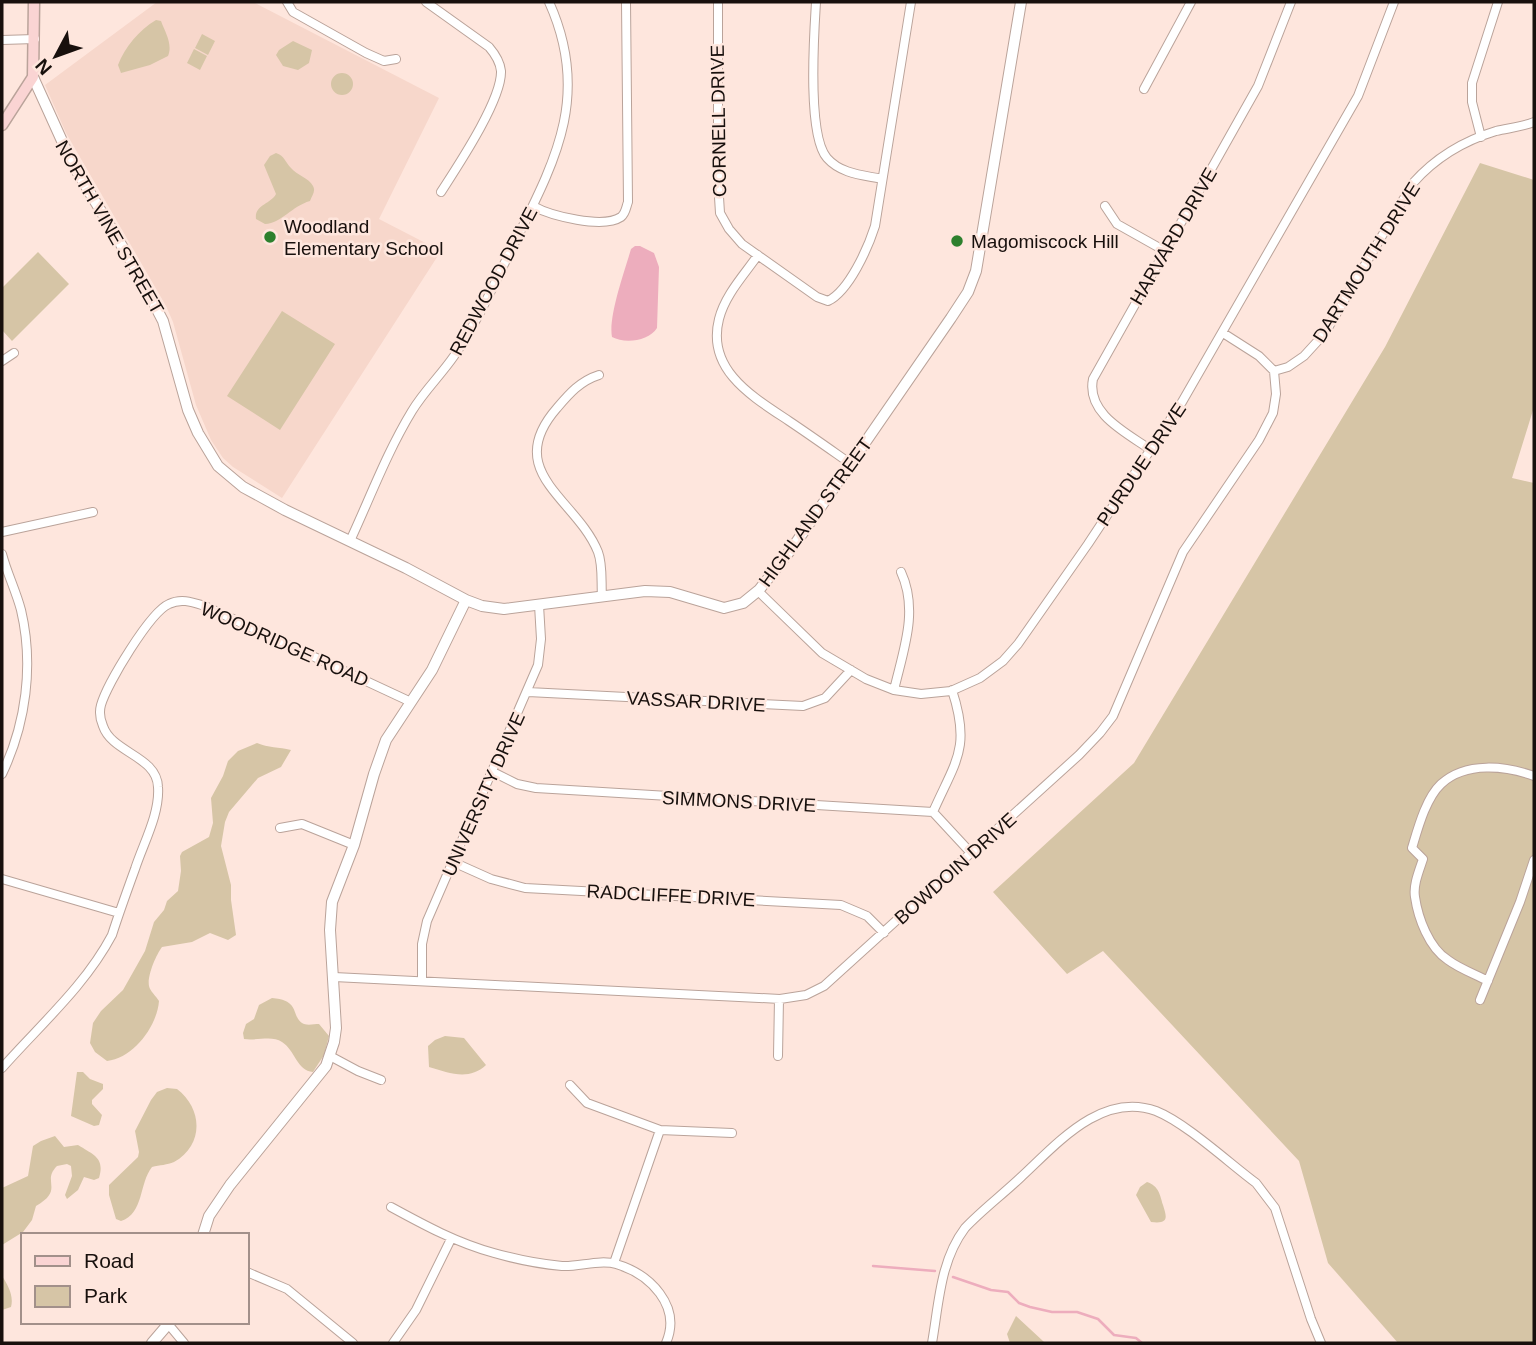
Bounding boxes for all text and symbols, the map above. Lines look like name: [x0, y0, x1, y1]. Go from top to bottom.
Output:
north arrow: [21, 21, 91, 91]
street label: CORNELL DRIVE: [707, 45, 730, 197]
text: N: [31, 55, 56, 79]
street label: NORTH VINE STREET: [51, 137, 168, 318]
street label: HARVARD DRIVE: [1126, 164, 1221, 308]
street label: DARTMOUTH DRIVE: [1309, 179, 1424, 346]
street label: REDWOOD DRIVE: [446, 204, 541, 359]
place label: Woodland Elementary School: [284, 216, 443, 259]
marker: Woodland Elementary School: [262, 229, 278, 245]
place label: Magomiscock Hill: [971, 231, 1119, 252]
marker: Magomiscock Hill: [949, 233, 965, 249]
street label: PURDUE DRIVE: [1093, 399, 1190, 530]
street label: HIGHLAND STREET: [754, 434, 877, 591]
street label: WOODRIDGE ROAD: [198, 598, 372, 691]
street label: VASSAR DRIVE: [626, 687, 766, 716]
street label: UNIVERSITY DRIVE: [438, 709, 529, 879]
street label: SIMMONS DRIVE: [661, 787, 816, 816]
street label: BOWDOIN DRIVE: [890, 808, 1020, 928]
street label: RADCLIFFE DRIVE: [586, 881, 756, 910]
legend: [21, 1233, 248, 1324]
text: Road: [84, 1249, 134, 1272]
text: Park: [84, 1284, 128, 1307]

